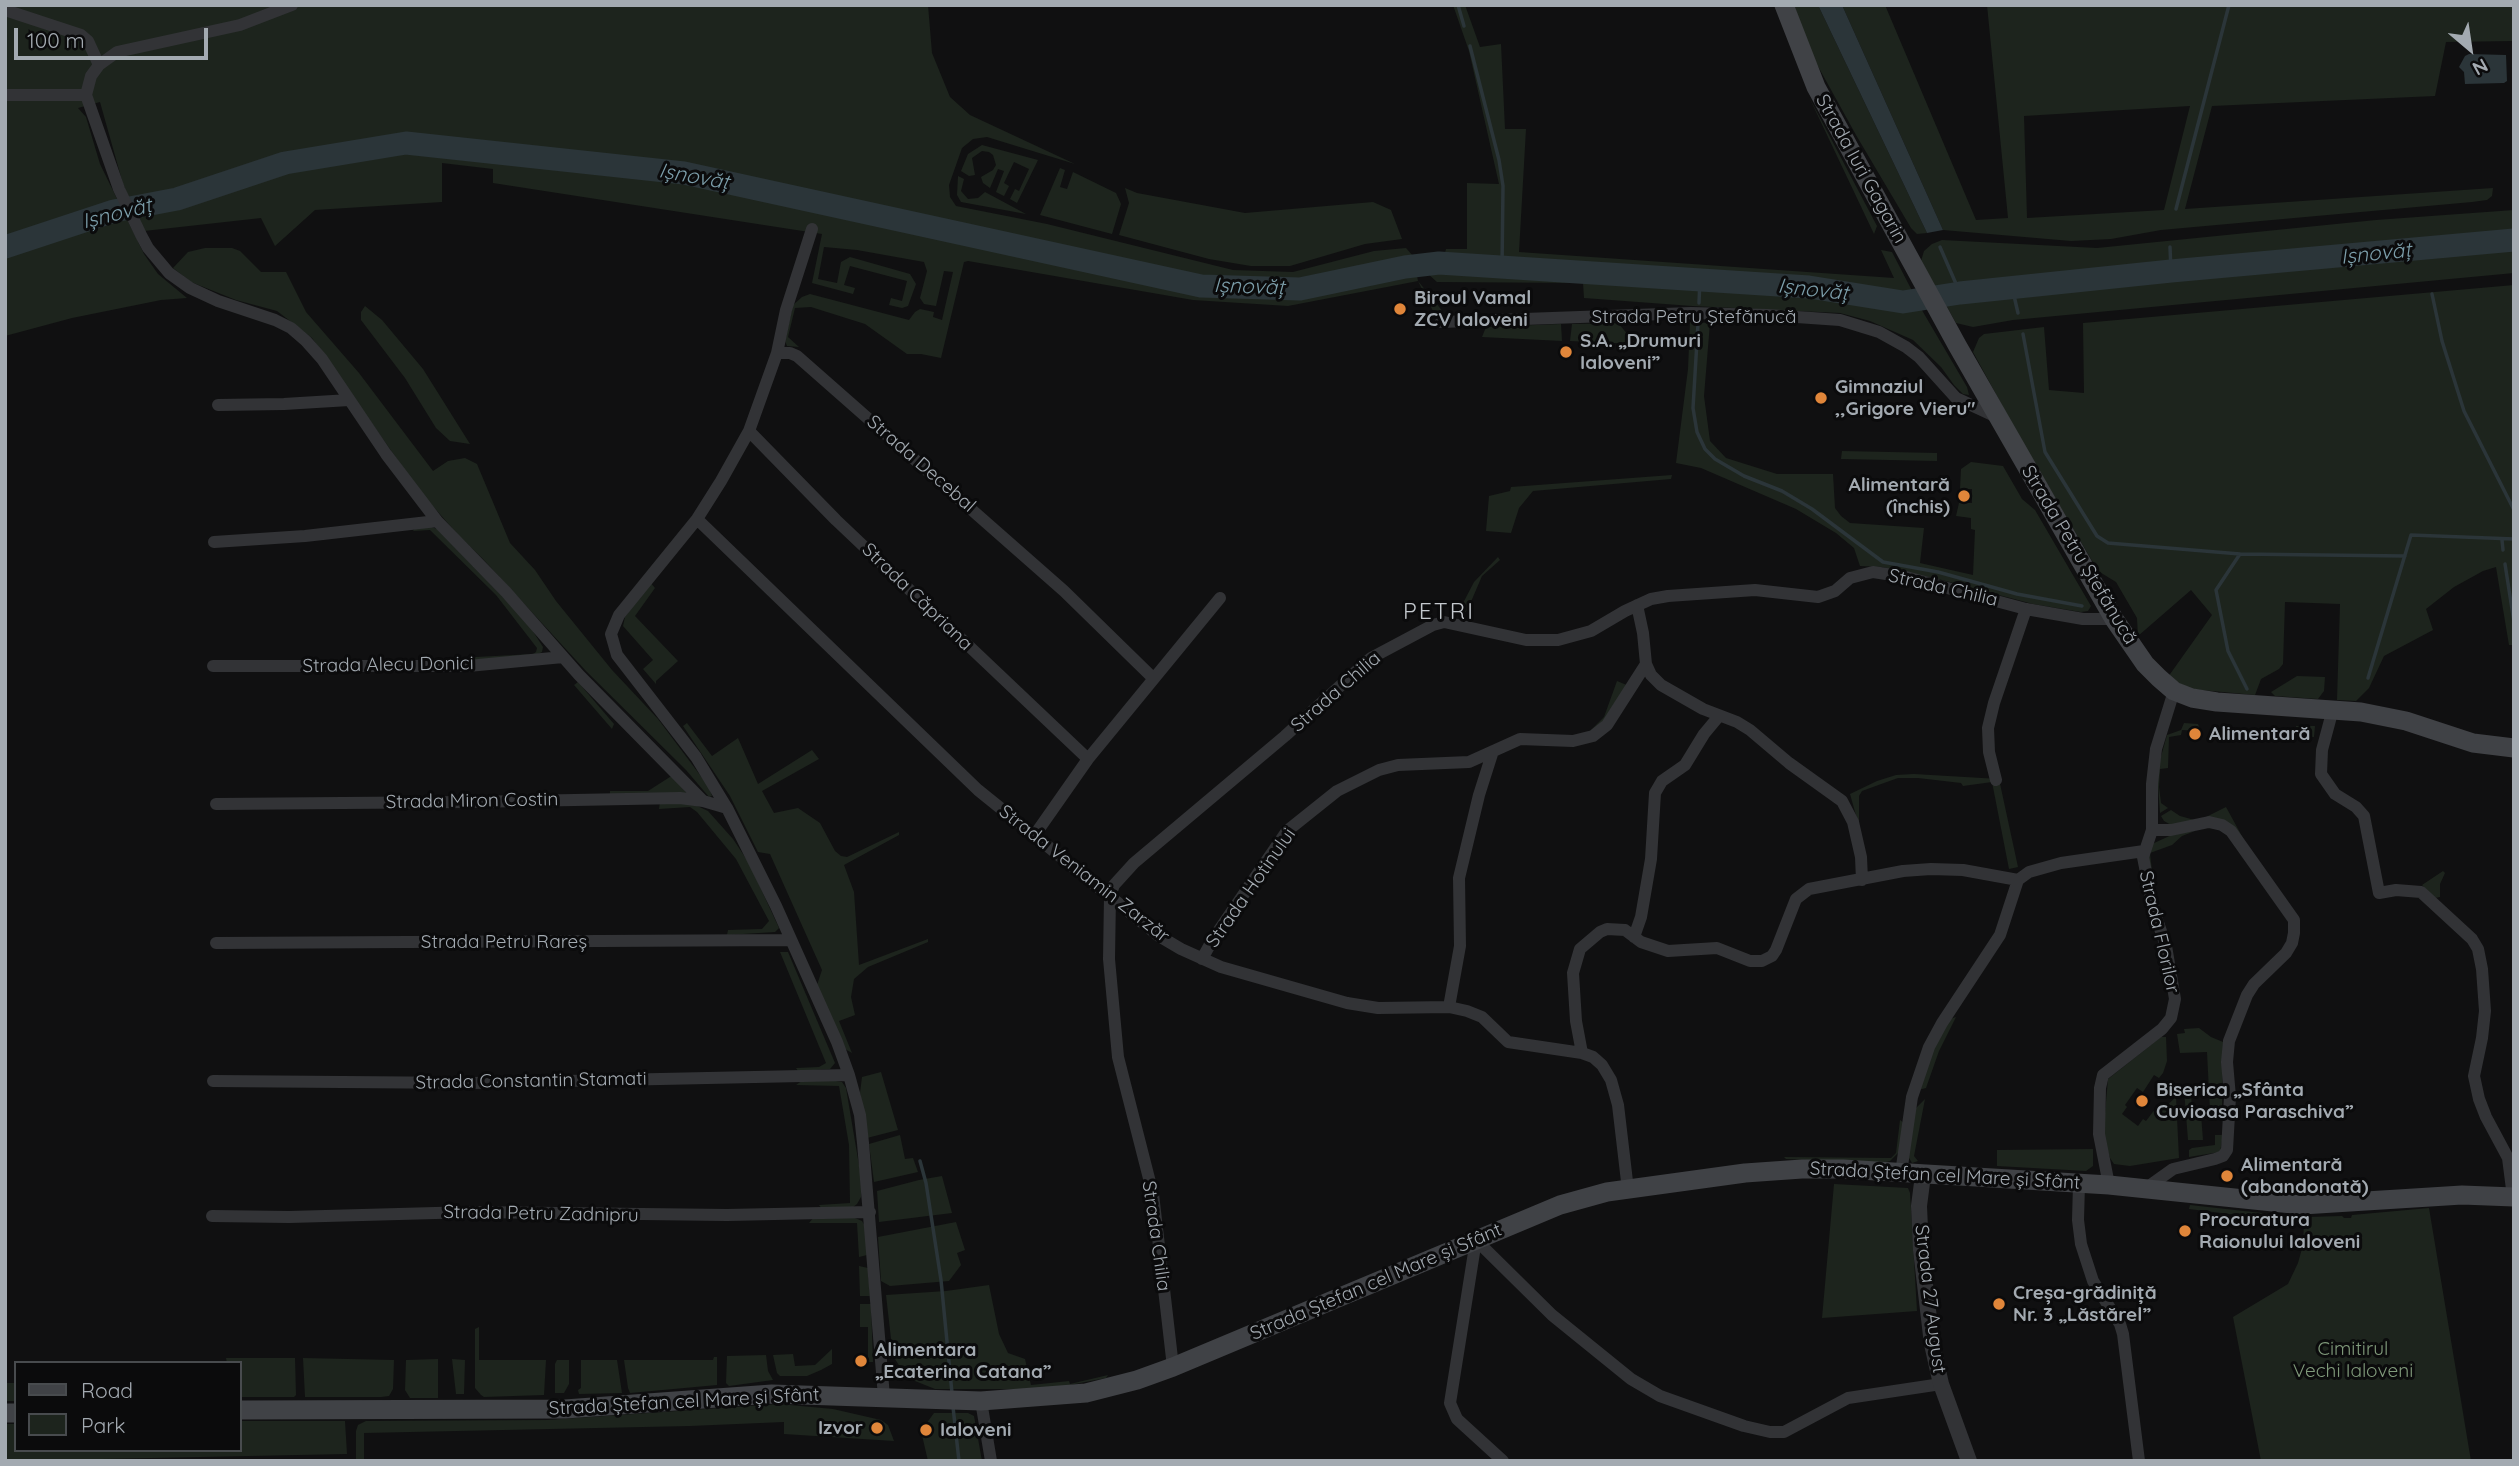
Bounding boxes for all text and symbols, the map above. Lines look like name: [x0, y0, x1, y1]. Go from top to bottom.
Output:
scale bar: [18, 14, 212, 58]
north arrow: [2435, 14, 2505, 84]
text: 100 m: [27, 27, 85, 53]
text: N: [2468, 53, 2492, 81]
street label: Strada Iuri Gagarin: [1811, 91, 1911, 247]
water label: Ișnovăț: [657, 158, 731, 196]
water label: Ișnovăț: [80, 193, 154, 235]
water label: Ișnovăț: [2340, 238, 2412, 270]
water label: Ișnovăț: [1213, 273, 1285, 301]
water label: Ișnovăț: [1777, 274, 1849, 306]
place label: Biroul Vamal ZCV Ialoveni: [1414, 287, 1531, 331]
marker: Biroul Vamal ZCV Ialoveni: [1392, 301, 1408, 317]
street label: Strada Petru Ştefănucă: [1592, 306, 1796, 328]
place label: S.A. „Drumuri Ialoveni”: [1580, 330, 1701, 374]
marker: S.A. „Drumuri Ialoveni”: [1558, 344, 1574, 360]
place label: Gimnaziul ,,Grigore Vieru": [1835, 376, 1976, 420]
marker: Gimnaziul ,,Grigore Vieru": [1813, 390, 1829, 406]
street label: Strada Decebal: [862, 411, 980, 517]
street label: Strada Petru Ștefănucă: [2016, 461, 2142, 649]
place label: Alimentară (închis): [1849, 474, 1950, 518]
marker: Alimentară (închis): [1956, 488, 1972, 504]
street label: Strada Căpriana: [857, 539, 977, 655]
street label: Strada Chilia: [1886, 564, 2000, 612]
district label: PETRI: [1404, 598, 1474, 626]
street label: Strada Chilia: [1287, 647, 1385, 737]
street label: Strada Alecu Donici: [302, 652, 474, 678]
place label: Alimentară: [2209, 723, 2310, 745]
marker: Alimentară: [2187, 726, 2203, 742]
street label: Strada Miron Costin: [386, 788, 558, 814]
street label: Strada Veniamin Zarzăr: [994, 800, 1174, 948]
street label: Strada Hotinului: [1201, 824, 1301, 952]
street label: Strada Florilor: [2134, 869, 2184, 995]
street label: Strada Petru Rareș: [421, 931, 587, 953]
street label: Strada Constantin Stamati: [415, 1068, 647, 1094]
place label: Biserica „Sfânta Cuvioasa Paraschiva”: [2156, 1079, 2354, 1123]
marker: Biserica „Sfânta Cuvioasa Paraschiva”: [2134, 1093, 2150, 1109]
place label: Alimentară (abandonată): [2241, 1154, 2368, 1198]
street label: Strada Ștefan cel Mare și Sfânt: [1809, 1158, 2081, 1194]
marker: Alimentară (abandonată): [2219, 1168, 2235, 1184]
street label: Strada Chilia: [1137, 1179, 1175, 1293]
street label: Strada Petru Zadnipru: [443, 1201, 639, 1227]
place label: Procuratura Raionului Ialoveni: [2199, 1209, 2360, 1253]
street label: Strada Ștefan cel Mare și Sfânt: [1247, 1219, 1505, 1345]
street label: Strada 27 August: [1910, 1223, 1950, 1375]
marker: Procuratura Raionului Ialoveni: [2177, 1223, 2193, 1239]
place label: Creșa-grădiniță Nr. 3 „Lăstărel”: [2013, 1282, 2157, 1326]
marker: Creșa-grădiniță Nr. 3 „Lăstărel”: [1991, 1296, 2007, 1312]
park label: Cimitirul Vechi Ialoveni: [2293, 1338, 2413, 1382]
place label: Alimentara „Ecaterina Catana”: [875, 1339, 1051, 1383]
marker: Alimentara „Ecaterina Catana”: [853, 1353, 869, 1369]
legend: [14, 1361, 242, 1452]
text: Road: [81, 1377, 133, 1403]
street label: Strada Ștefan cel Mare și Sfânt: [548, 1384, 820, 1420]
text: Park: [81, 1412, 125, 1438]
place label: Izvor: [818, 1417, 863, 1439]
place label: Ialoveni: [940, 1419, 1011, 1441]
marker: Izvor: [869, 1420, 885, 1436]
marker: Ialoveni: [918, 1422, 934, 1438]

